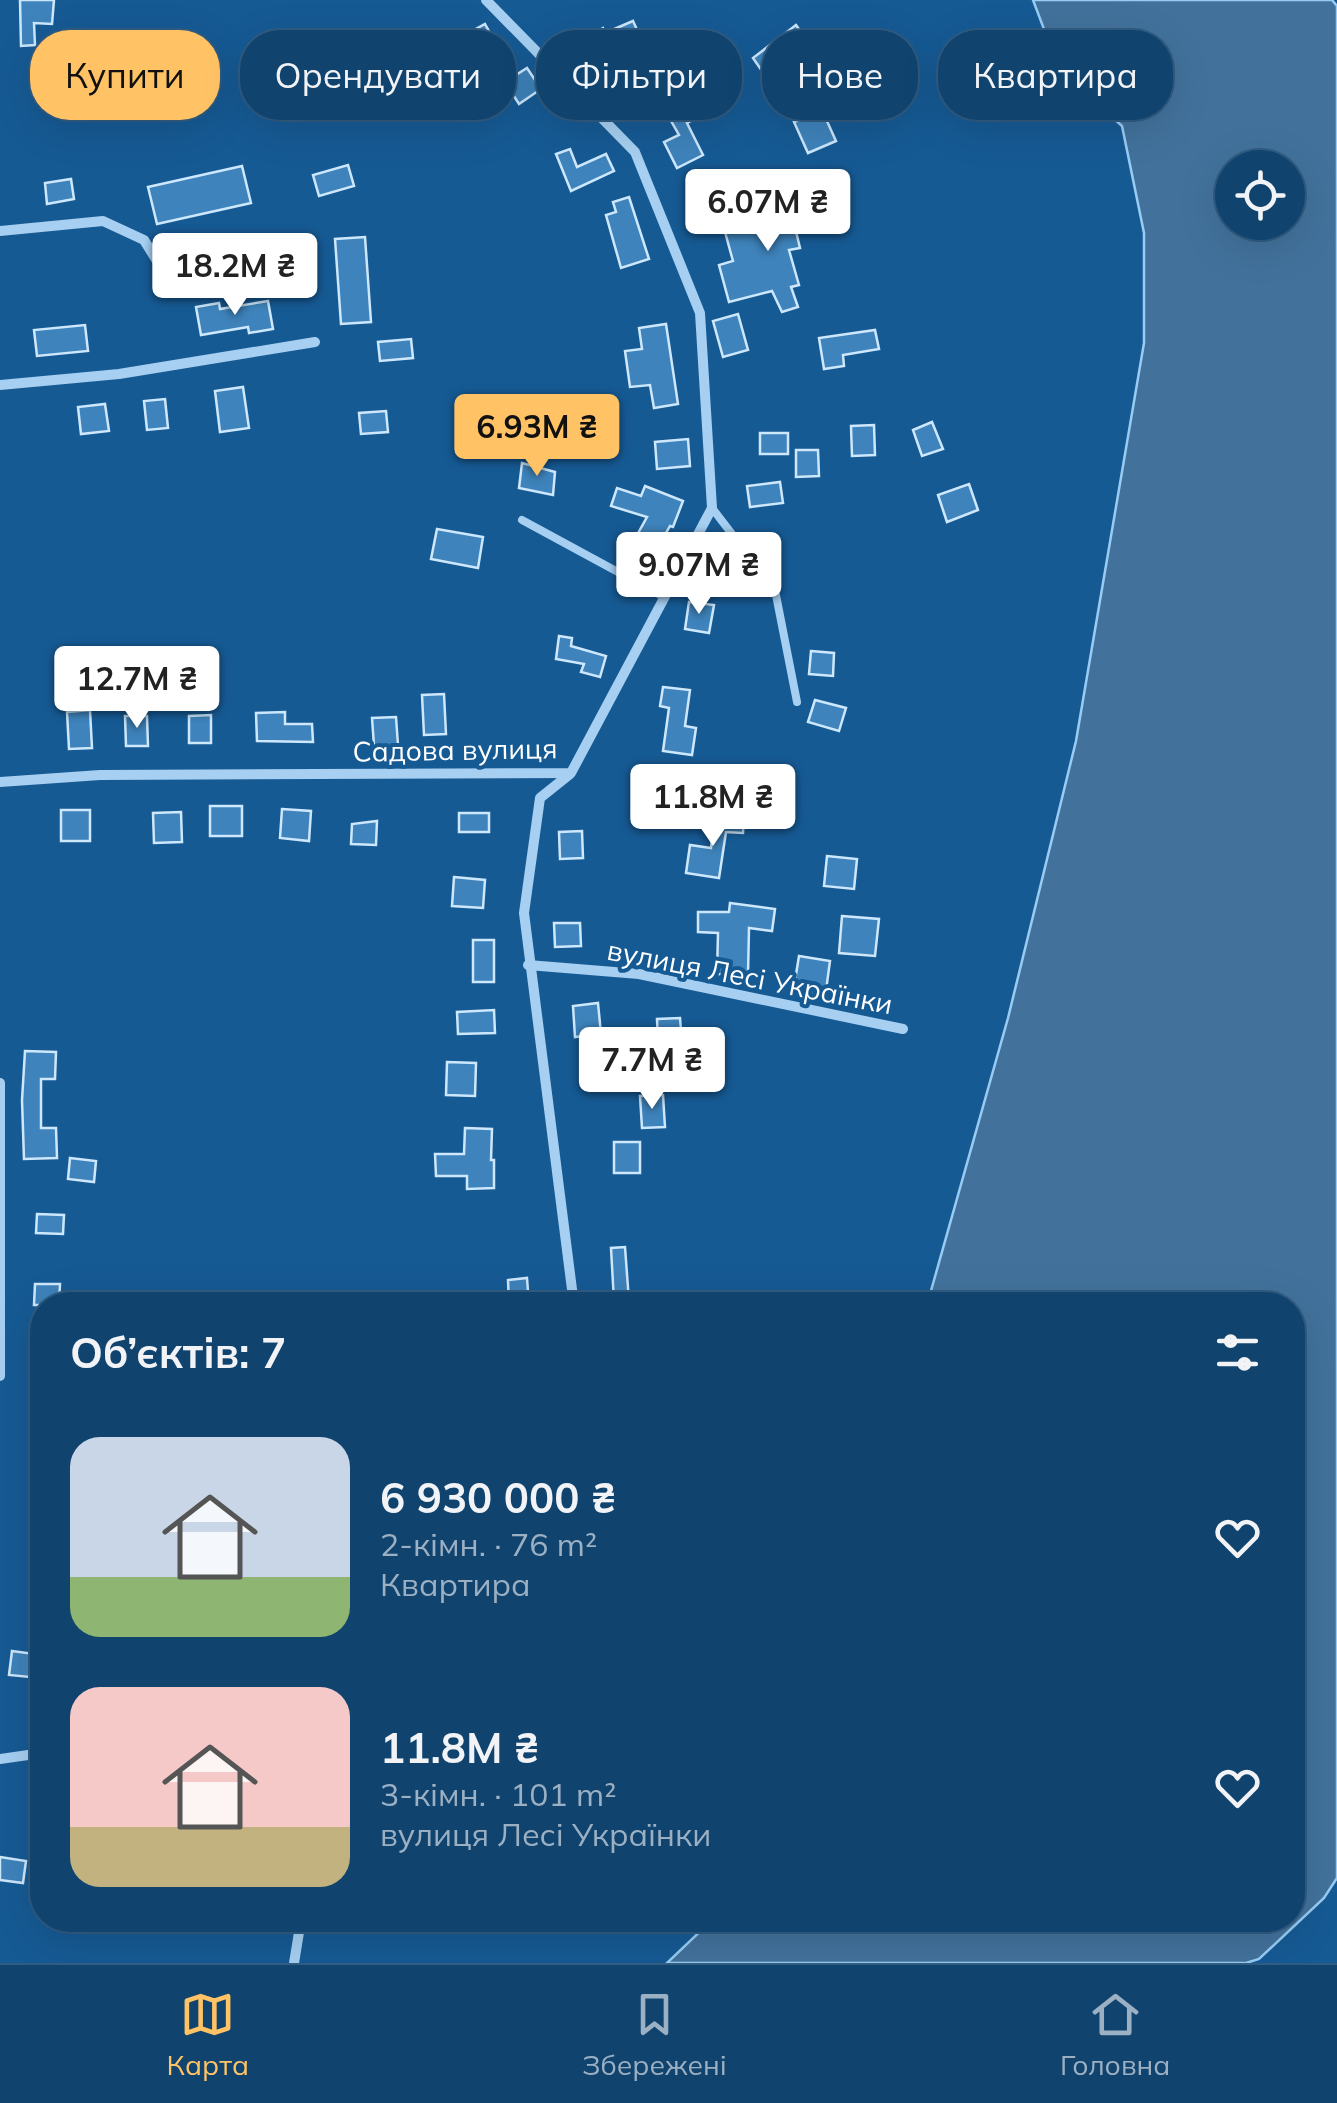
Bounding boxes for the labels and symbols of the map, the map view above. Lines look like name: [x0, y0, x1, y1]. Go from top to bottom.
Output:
pin: 6.07M ₴: [676, 169, 860, 254]
pin: 18.2M ₴: [143, 233, 327, 318]
pin: 6.93M ₴: [445, 394, 629, 479]
pin: 9.07M ₴: [607, 532, 791, 617]
pin: 12.7M ₴: [45, 646, 229, 731]
street label: Садова вулиця: [352, 730, 558, 769]
pin: 11.8M ₴: [621, 764, 805, 849]
street label: вулиця Лесі Українки: [604, 932, 896, 1021]
pin: 7.7M ₴: [571, 1027, 733, 1112]

